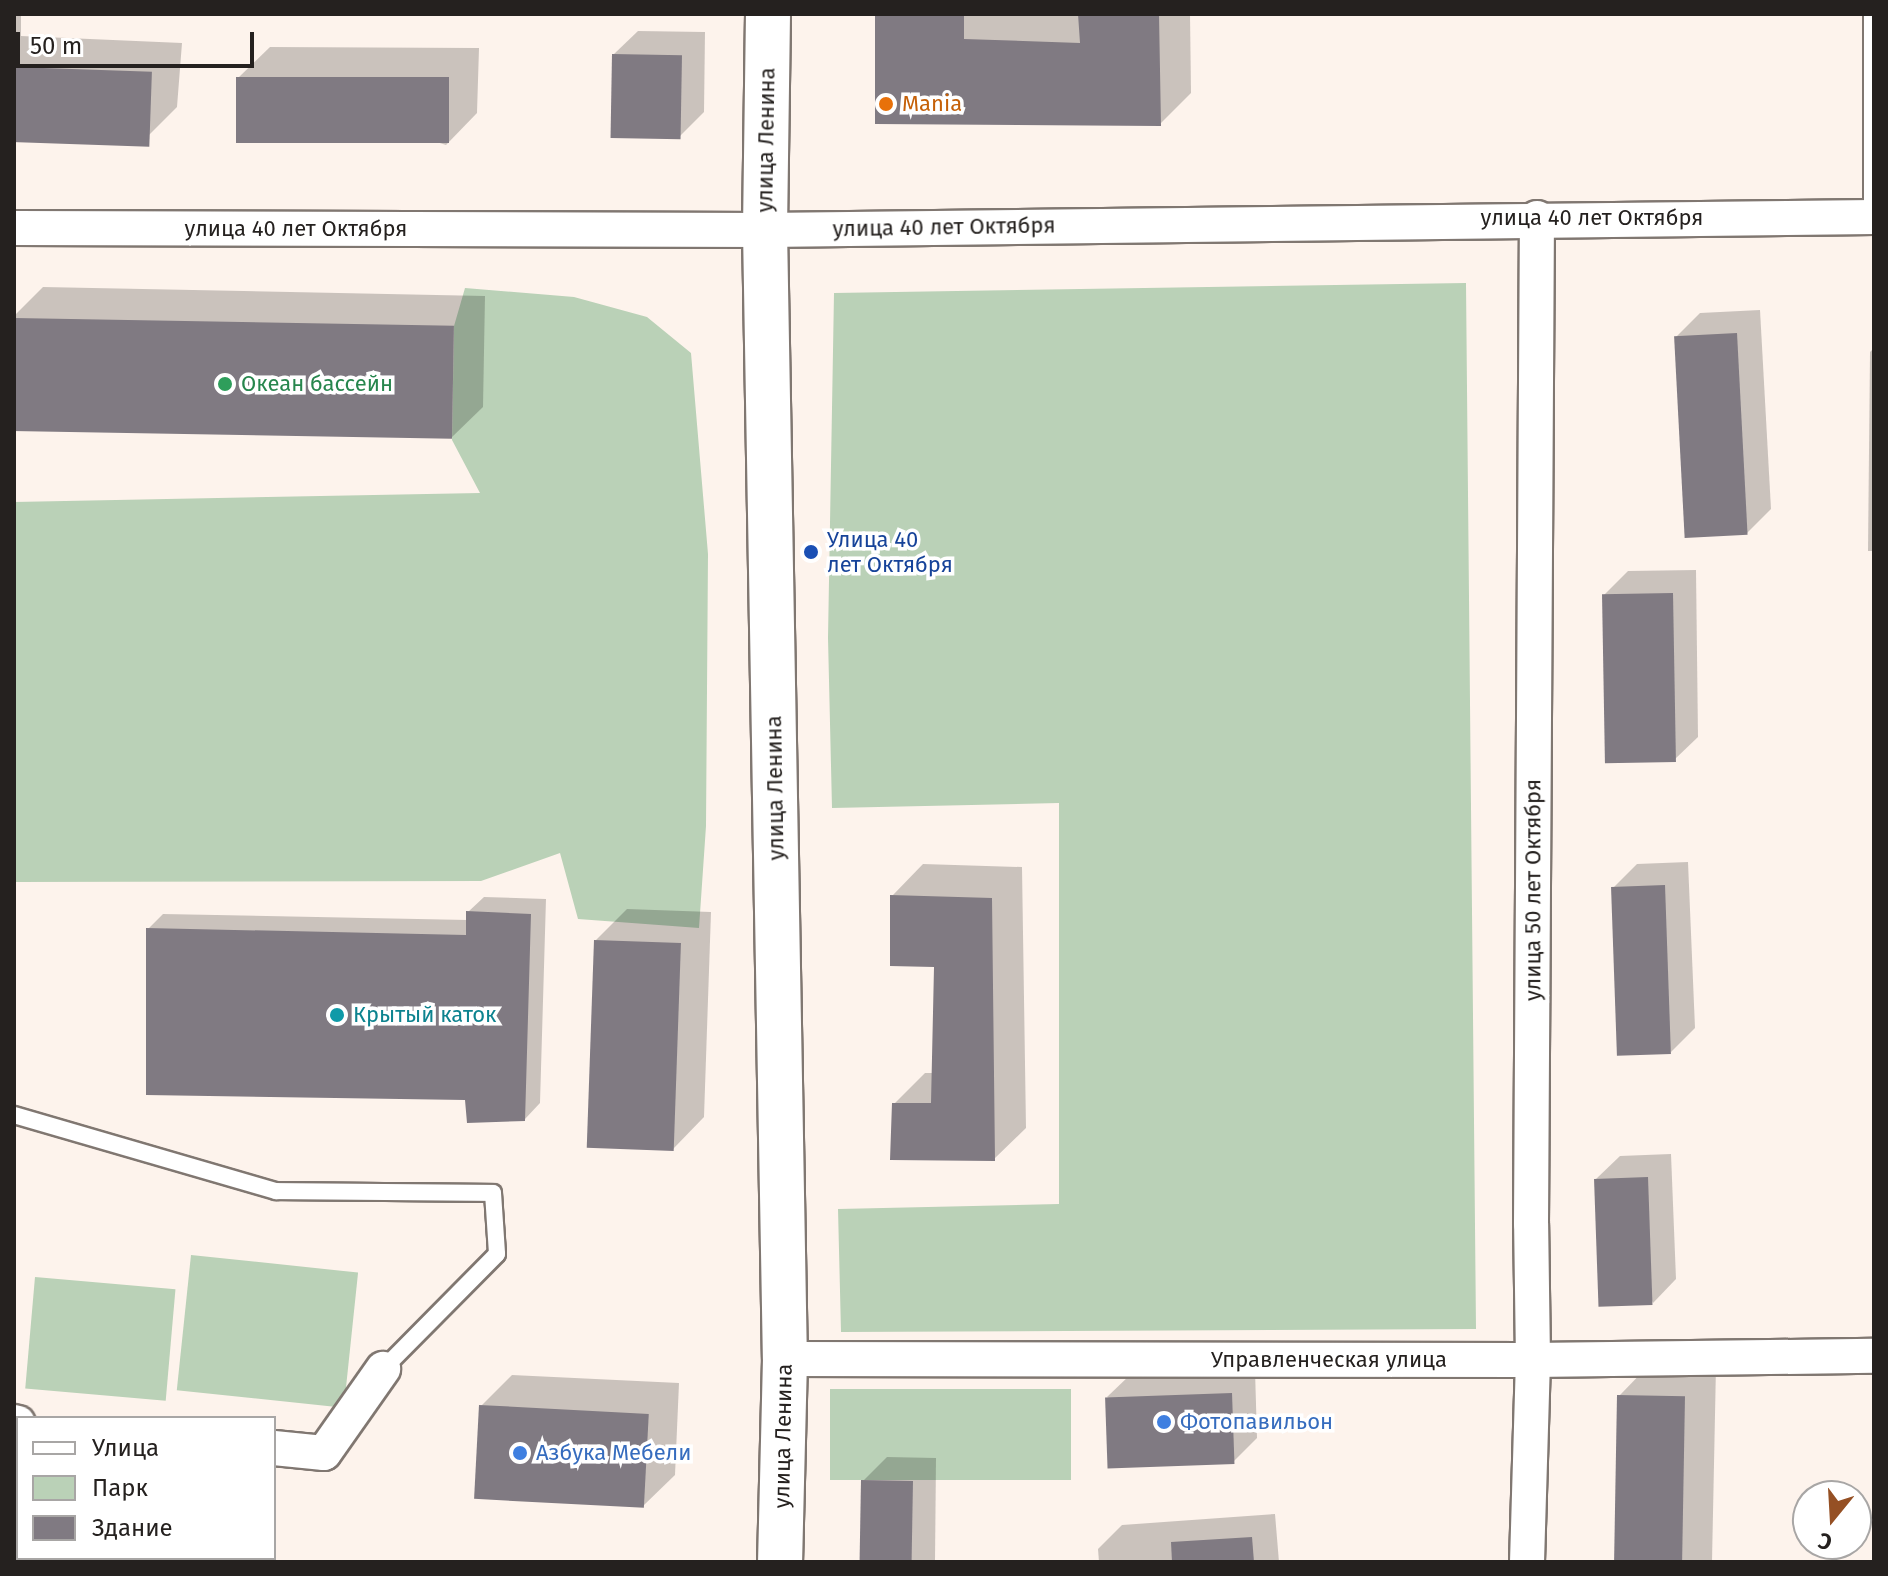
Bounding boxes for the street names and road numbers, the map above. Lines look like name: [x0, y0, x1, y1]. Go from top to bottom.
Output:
street label: улица Ленина: [752, 67, 780, 213]
street label: улица 40 лет Октября: [1481, 205, 1703, 231]
street label: улица 40 лет Октября: [832, 212, 1056, 242]
street label: улица 40 лет Октября: [185, 216, 407, 242]
street label: улица Ленина: [761, 715, 789, 861]
street label: улица 50 лет Октября: [1520, 779, 1546, 1001]
street label: Управленческая улица: [1211, 1347, 1447, 1373]
street label: улица Ленина: [769, 1363, 797, 1509]

